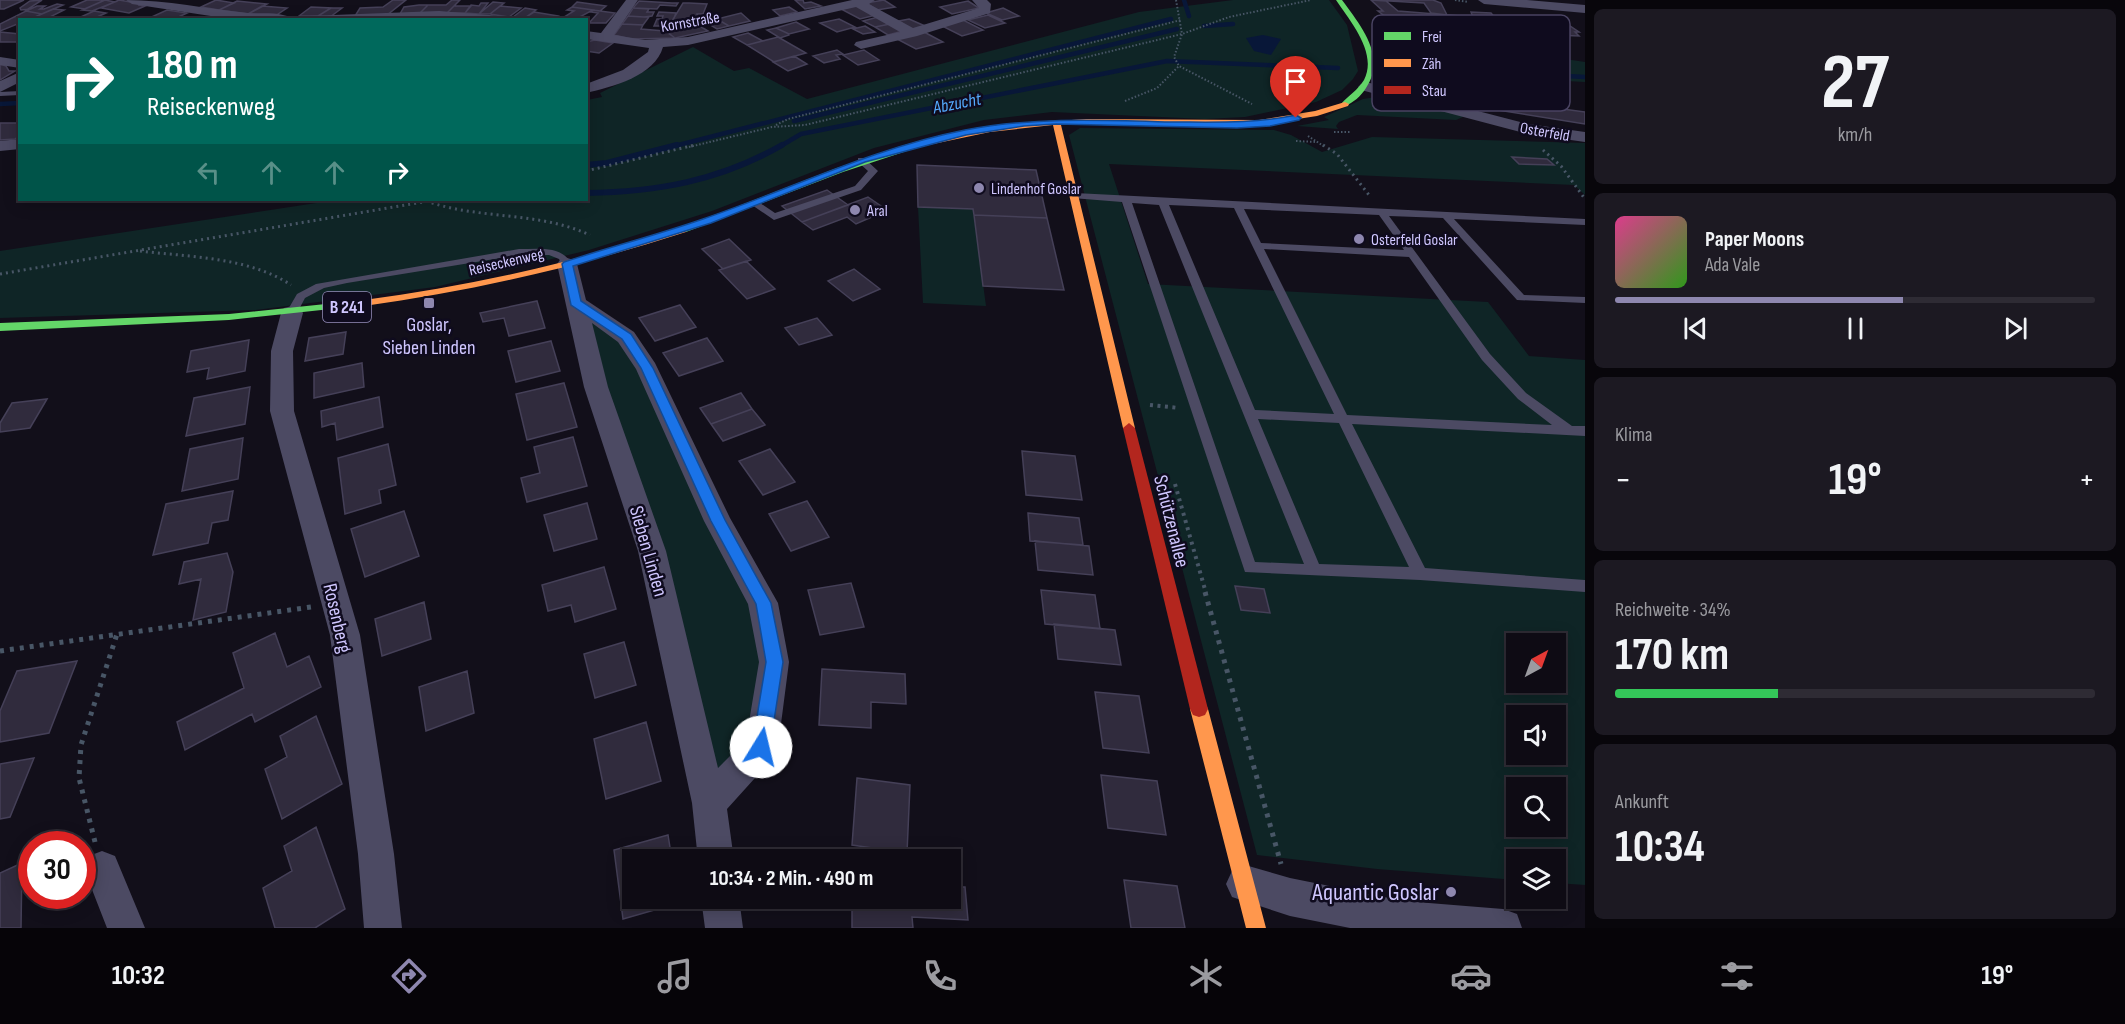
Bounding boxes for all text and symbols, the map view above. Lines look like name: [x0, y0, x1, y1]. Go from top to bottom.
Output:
street label: Kornstraße: [659, 8, 721, 37]
legend: [1372, 15, 1570, 111]
text: Frei: [1422, 28, 1442, 47]
text: 27: [1821, 37, 1889, 130]
text: 180 m: [147, 40, 238, 91]
icon: right: [48, 42, 126, 120]
text: Zäh: [1422, 55, 1441, 74]
pin: [1270, 56, 1321, 118]
icon: arrive: [1279, 65, 1312, 98]
text: Stau: [1422, 82, 1447, 101]
water label: Abzucht: [930, 88, 984, 119]
text: Reiseckenweg: [147, 91, 275, 123]
street label: Osterfeld: [1518, 119, 1571, 146]
text: km/h: [1838, 123, 1872, 147]
icon: left: [192, 156, 225, 189]
icon: ahead: [255, 156, 288, 189]
icon: ahead: [318, 156, 351, 189]
icon: right: [381, 156, 414, 189]
place label: Lindenhof Goslar: [991, 180, 1082, 199]
marker: Lindenhof Goslar: [972, 181, 986, 195]
place label: Aral: [866, 202, 888, 221]
marker: Aral: [848, 203, 862, 217]
text: Paper Moons: [1705, 226, 1804, 253]
place label: Osterfeld Goslar: [1371, 231, 1458, 250]
marker: Osterfeld Goslar: [1352, 232, 1366, 246]
street label: Reiseckenweg: [467, 245, 546, 280]
text: Ada Vale: [1705, 253, 1760, 277]
road number: B 241: [323, 292, 371, 322]
marker: Goslar, Sieben Linden: [422, 296, 436, 310]
icon: previous: [1679, 312, 1712, 345]
icon: pause: [1839, 312, 1872, 345]
icon: next: [1999, 312, 2032, 345]
place label: Goslar, Sieben Linden: [382, 313, 476, 360]
text: Klima: [1615, 423, 1653, 447]
text: 19°: [1828, 453, 1882, 508]
text: −: [1615, 460, 1631, 500]
text: +: [2079, 460, 2095, 500]
street label: Schützenallee: [1148, 473, 1194, 570]
street label: Sieben Linden: [624, 503, 672, 599]
street label: Rosenberg: [317, 581, 357, 655]
text: Reichweite · 34%: [1615, 598, 1731, 622]
text: 170 km: [1615, 628, 1729, 683]
north arrow: [1506, 633, 1566, 693]
map controls: [1506, 633, 1566, 909]
button: sound: [1506, 705, 1566, 765]
position arrow: [729, 715, 793, 779]
button: search: [1506, 777, 1566, 837]
text: Ankunft: [1615, 790, 1669, 814]
text: 10:34: [1615, 820, 1705, 875]
speed limit sign: 30: [18, 831, 96, 909]
button: layers: [1506, 849, 1566, 909]
text: 10:34 · 2 Min. · 490 m: [710, 865, 873, 892]
place label: Aquantic Goslar: [1311, 878, 1439, 907]
marker: Aquantic Goslar: [1444, 885, 1458, 899]
icon: directions: [388, 955, 430, 997]
icon: music: [654, 955, 696, 997]
icon: phone: [919, 955, 961, 997]
icon: climate: [1185, 955, 1227, 997]
icon: car: [1450, 955, 1492, 997]
icon: filters: [1716, 955, 1758, 997]
text: 10:32: [112, 960, 165, 992]
text: 19°: [1981, 960, 2013, 992]

